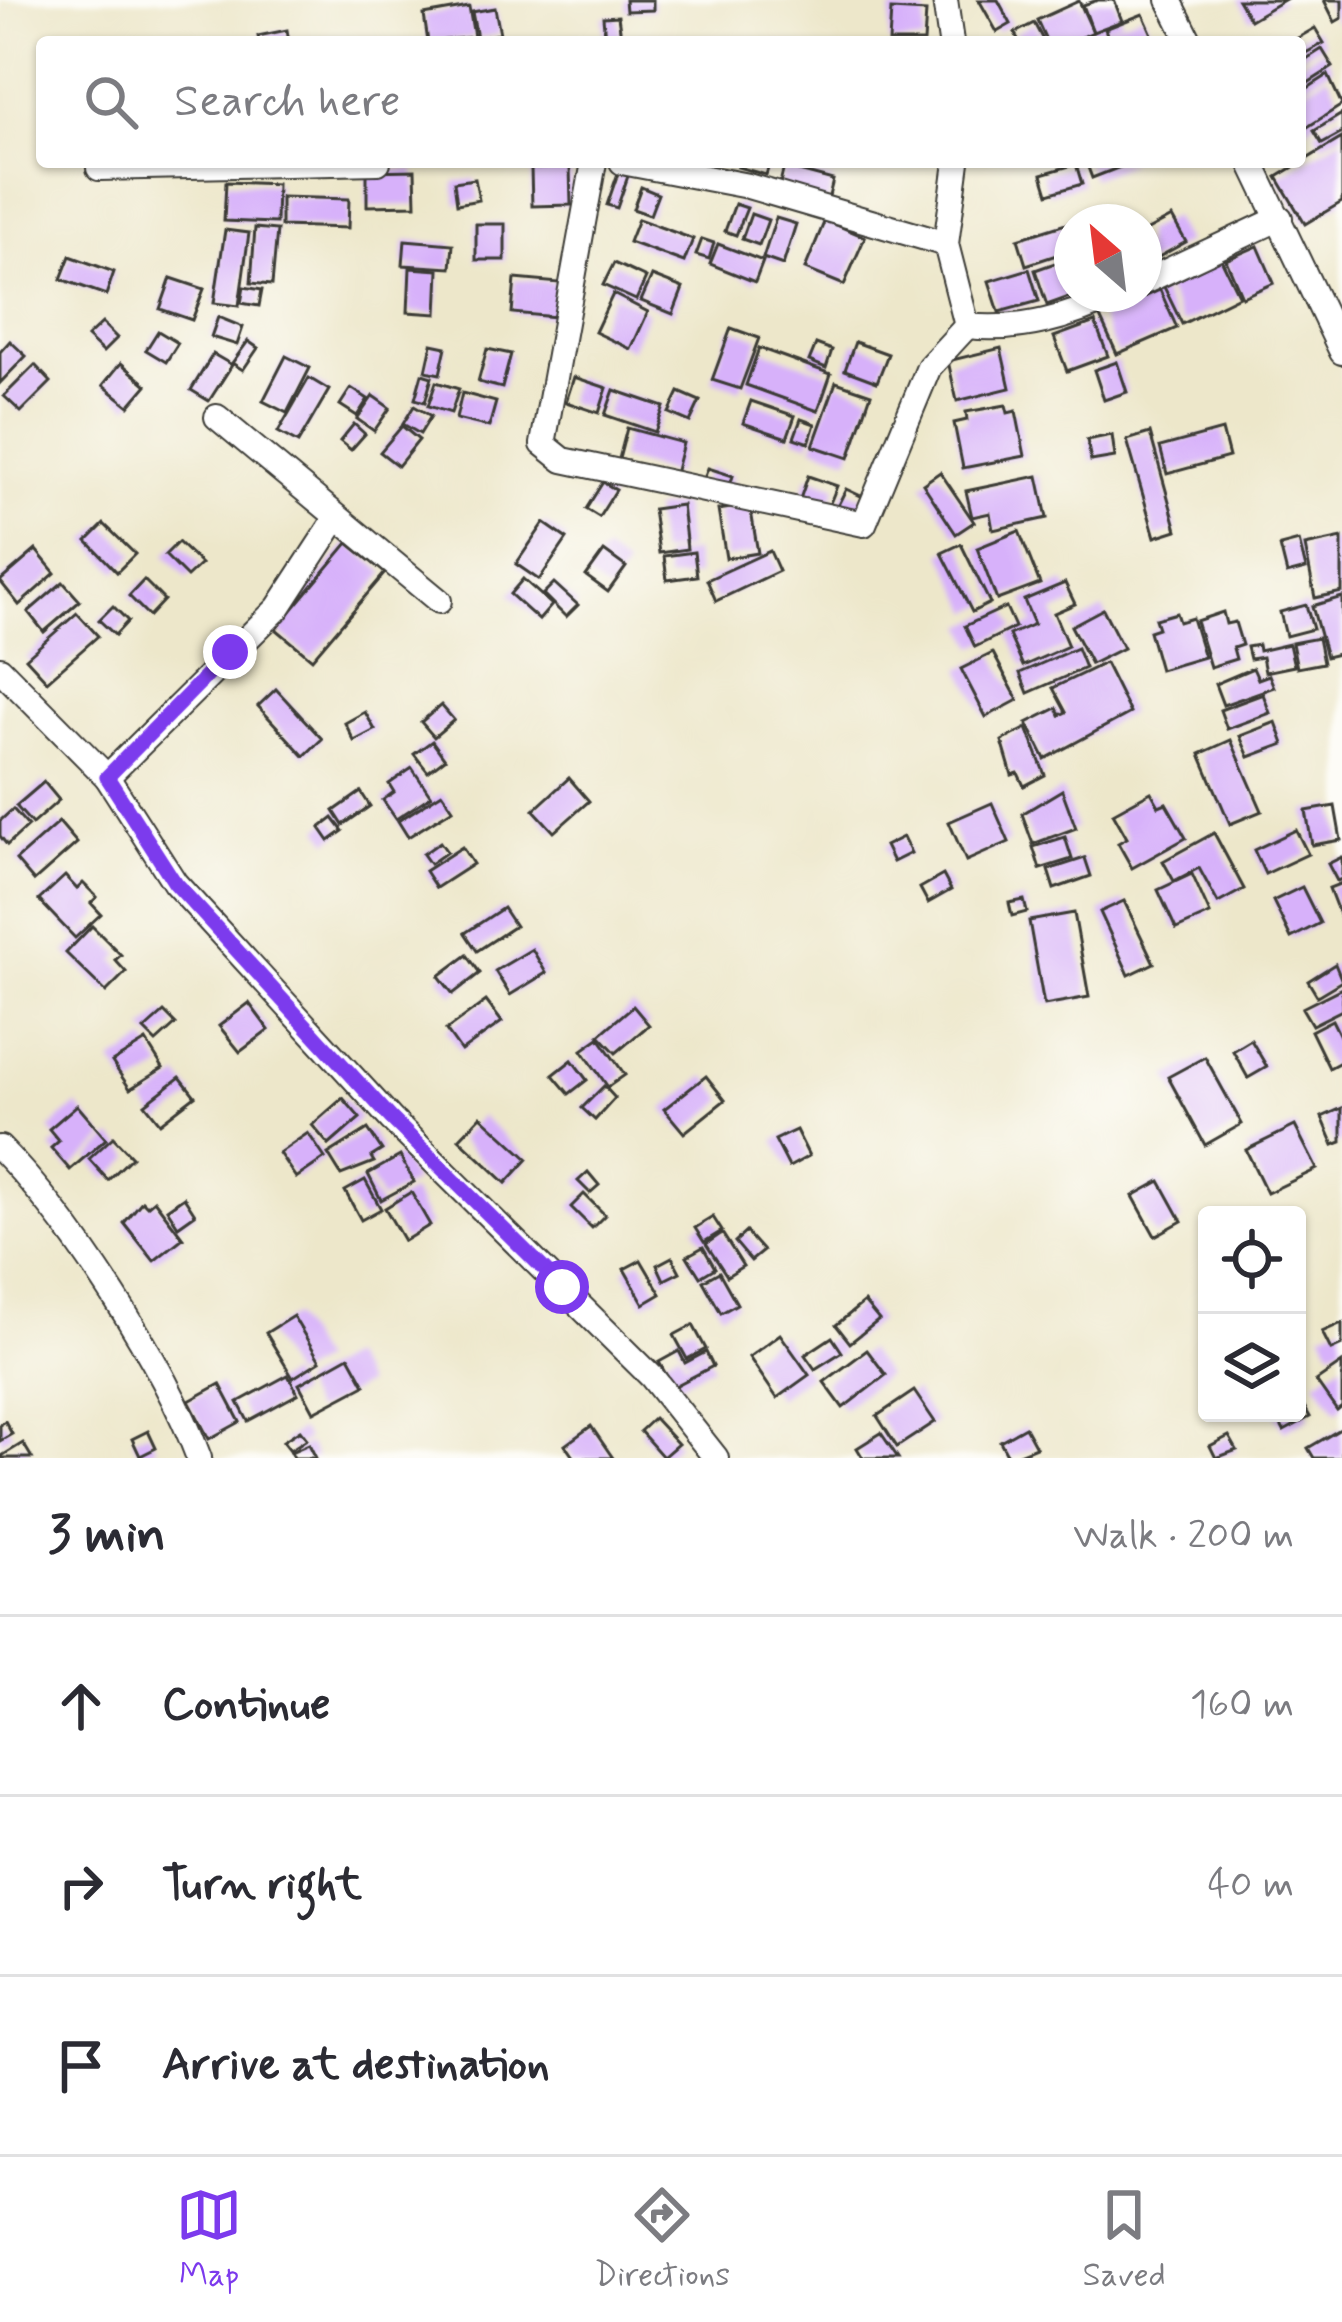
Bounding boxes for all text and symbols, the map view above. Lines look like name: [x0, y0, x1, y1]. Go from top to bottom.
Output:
search box: [36, 36, 1306, 168]
icon: search: [78, 69, 144, 135]
text: Search here: [174, 73, 401, 132]
north arrow: [1054, 204, 1162, 312]
route end: [203, 625, 257, 679]
map controls: [1198, 1206, 1306, 1422]
button: locate: [1198, 1206, 1306, 1314]
route start: [535, 1260, 589, 1314]
button: layers: [1198, 1314, 1306, 1422]
text: 3 min: [48, 1503, 166, 1569]
text: Walk · 200 m: [1073, 1511, 1294, 1562]
icon: ahead: [48, 1673, 114, 1739]
text: Continue: [162, 1676, 330, 1735]
text: 160 m: [1190, 1680, 1294, 1731]
icon: right: [48, 1853, 114, 1919]
text: Turn right: [162, 1856, 362, 1915]
text: 40 m: [1207, 1860, 1294, 1911]
icon: arrive: [48, 2033, 114, 2099]
text: Arrive at destination: [162, 2036, 550, 2095]
tab: Map: [176, 2182, 242, 2298]
tab: Directions: [594, 2182, 730, 2298]
tab: Saved: [1082, 2182, 1166, 2298]

